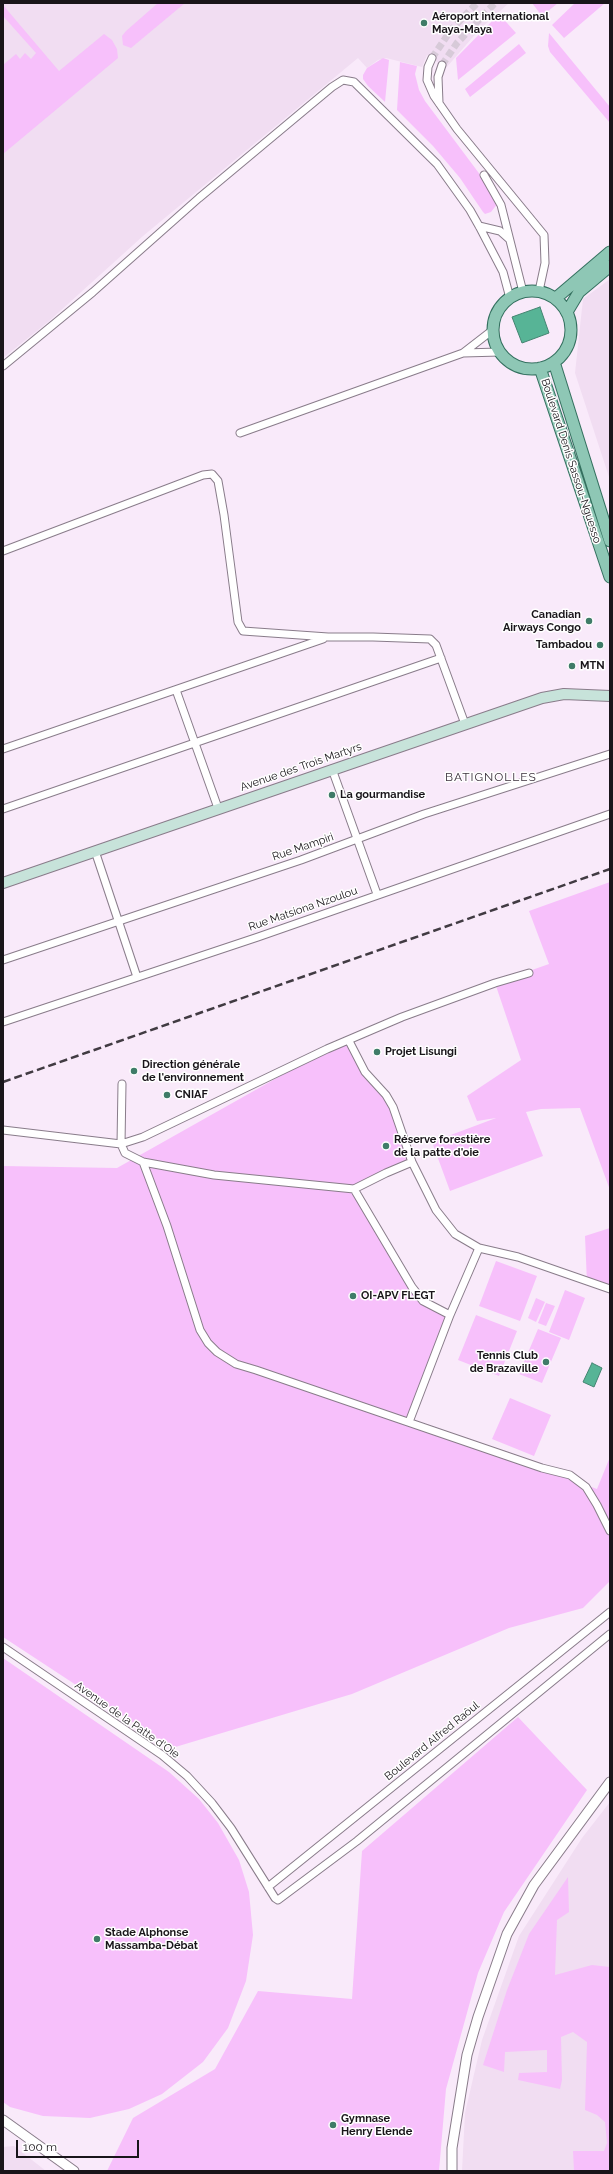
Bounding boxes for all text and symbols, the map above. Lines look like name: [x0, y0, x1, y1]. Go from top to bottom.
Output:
place label: Aéroport international Maya-Maya: [432, 10, 549, 36]
marker: Aéroport international Maya-Maya: [419, 18, 429, 28]
street label: Boulevard Denis Sassou-Nguesso: [538, 377, 604, 545]
place label: Canadian Airways Congo: [503, 608, 581, 634]
marker: Canadian Airways Congo: [584, 616, 594, 626]
place label: Tambadou: [536, 638, 592, 652]
marker: Tambadou: [595, 640, 605, 650]
place label: MTN: [580, 659, 605, 673]
marker: MTN: [567, 661, 577, 671]
street label: Avenue des Trois Martyrs: [239, 740, 363, 794]
district label: BATIGNOLLES: [445, 770, 537, 784]
place label: La gourmandise: [340, 788, 425, 802]
marker: La gourmandise: [327, 790, 337, 800]
street label: Rue Mampiri: [271, 830, 335, 864]
street label: Rue Matsiona Nzoulou: [247, 884, 359, 934]
place label: Projet Lisungi: [385, 1045, 457, 1059]
marker: Projet Lisungi: [372, 1047, 382, 1057]
place label: Direction générale de l'environnement: [142, 1058, 244, 1084]
marker: Direction générale de l'environnement: [129, 1066, 139, 1076]
place label: CNIAF: [175, 1088, 208, 1102]
marker: CNIAF: [162, 1090, 172, 1100]
place label: Réserve forestière de la patte d'oie: [394, 1133, 490, 1159]
marker: Réserve forestière de la patte d'oie: [381, 1141, 391, 1151]
place label: OI-APV FLEGT: [361, 1289, 435, 1303]
marker: OI-APV FLEGT: [348, 1291, 358, 1301]
place label: Tennis Club de Brazaville: [470, 1349, 538, 1375]
marker: Tennis Club de Brazaville: [541, 1357, 551, 1367]
street label: Avenue de la Patte d'Oie: [72, 1679, 182, 1761]
street label: Boulevard Alfred Raôul: [382, 1699, 482, 1783]
place label: Stade Alphonse Massamba-Débat: [105, 1926, 198, 1952]
marker: Stade Alphonse Massamba-Débat: [92, 1934, 102, 1944]
place label: Gymnase Henry Elende: [341, 2112, 412, 2138]
marker: Gymnase Henry Elende: [328, 2120, 338, 2130]
scale bar: [18, 2132, 141, 2158]
text: 100 m: [23, 2140, 57, 2154]

